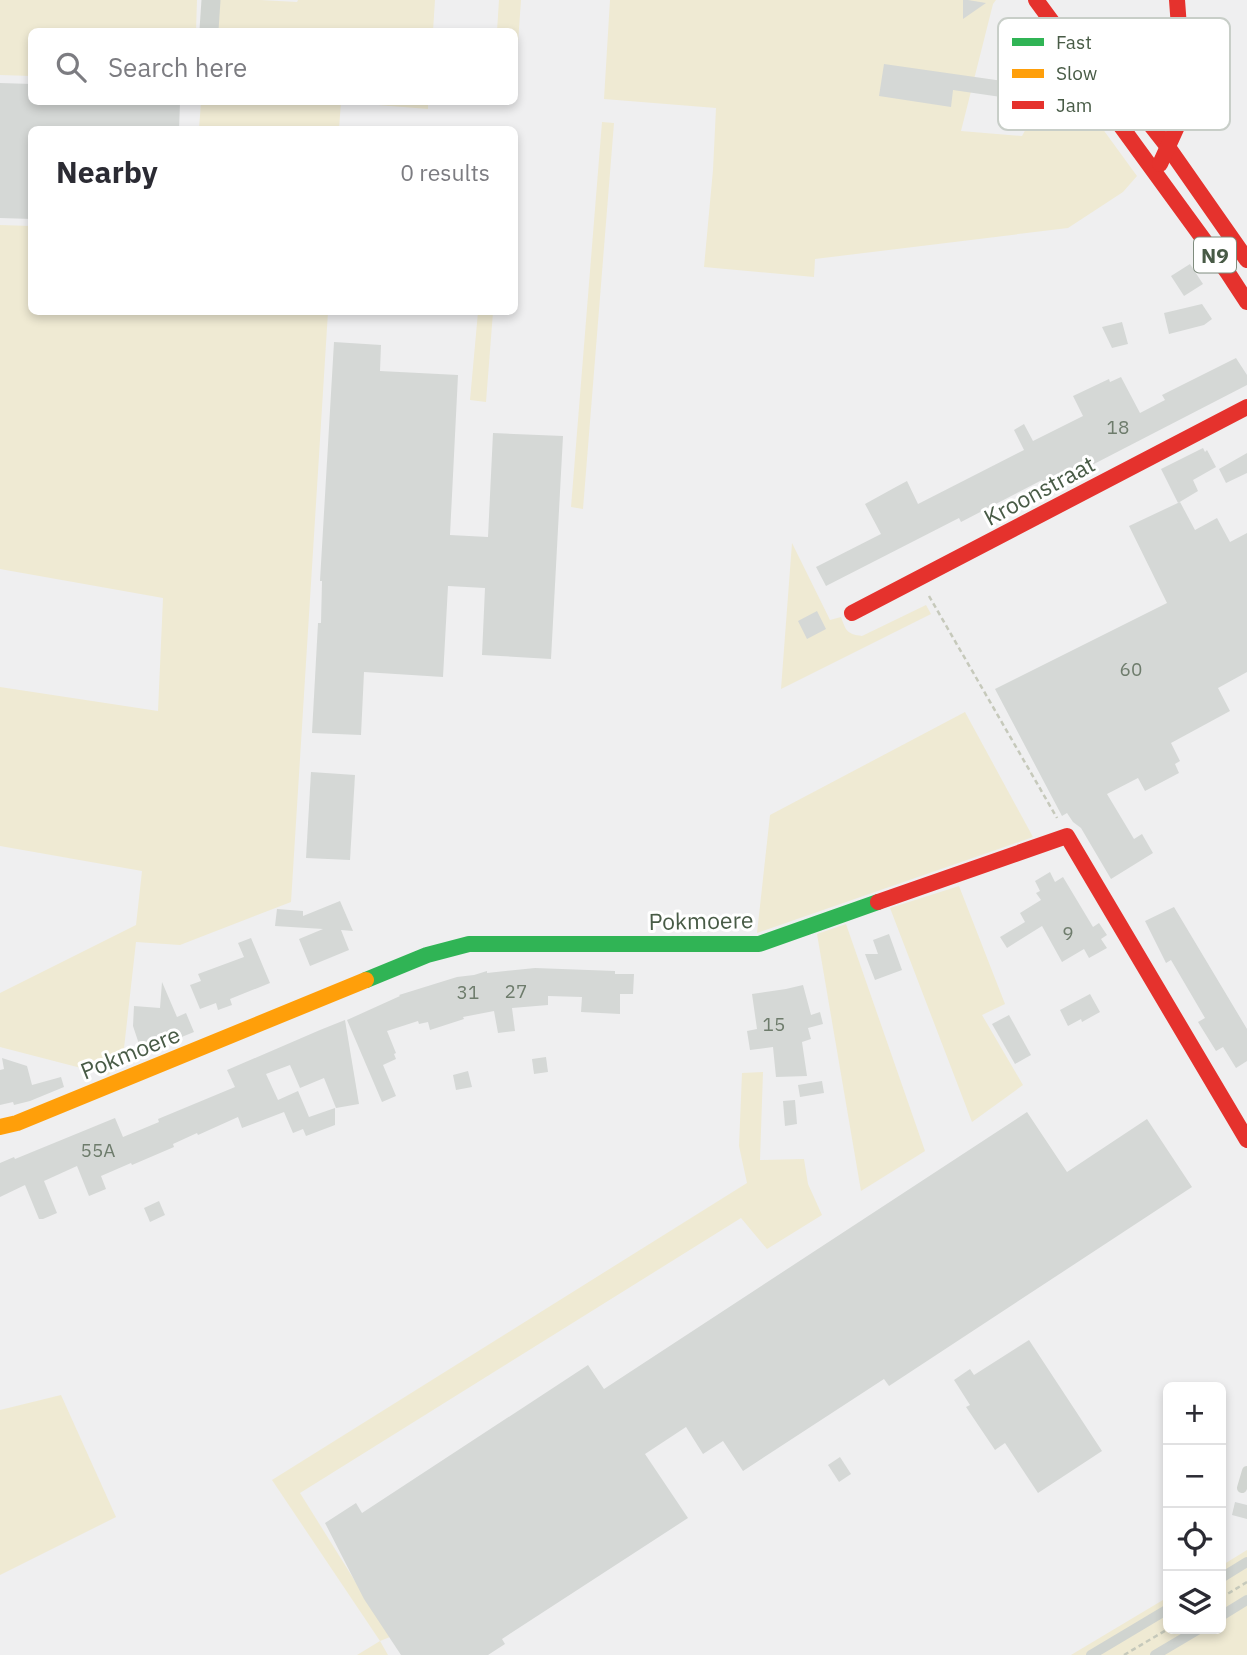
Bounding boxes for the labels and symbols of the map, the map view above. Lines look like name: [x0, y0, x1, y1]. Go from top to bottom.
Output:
legend: [998, 18, 1230, 130]
text: Fast: [1056, 30, 1092, 54]
text: Slow: [1056, 61, 1097, 85]
text: Jam: [1056, 93, 1092, 117]
road number: N9: [1194, 238, 1236, 272]
house number: 18: [1107, 415, 1129, 439]
street label: Kroonstraat: [978, 448, 1100, 532]
house number: 60: [1120, 657, 1142, 681]
street label: Pokmoere: [648, 904, 754, 936]
house number: 9: [1062, 921, 1074, 945]
house number: 27: [505, 979, 527, 1003]
house number: 31: [457, 980, 479, 1004]
house number: 15: [763, 1012, 785, 1036]
street label: Pokmoere: [76, 1018, 184, 1086]
house number: 55A: [81, 1138, 115, 1162]

